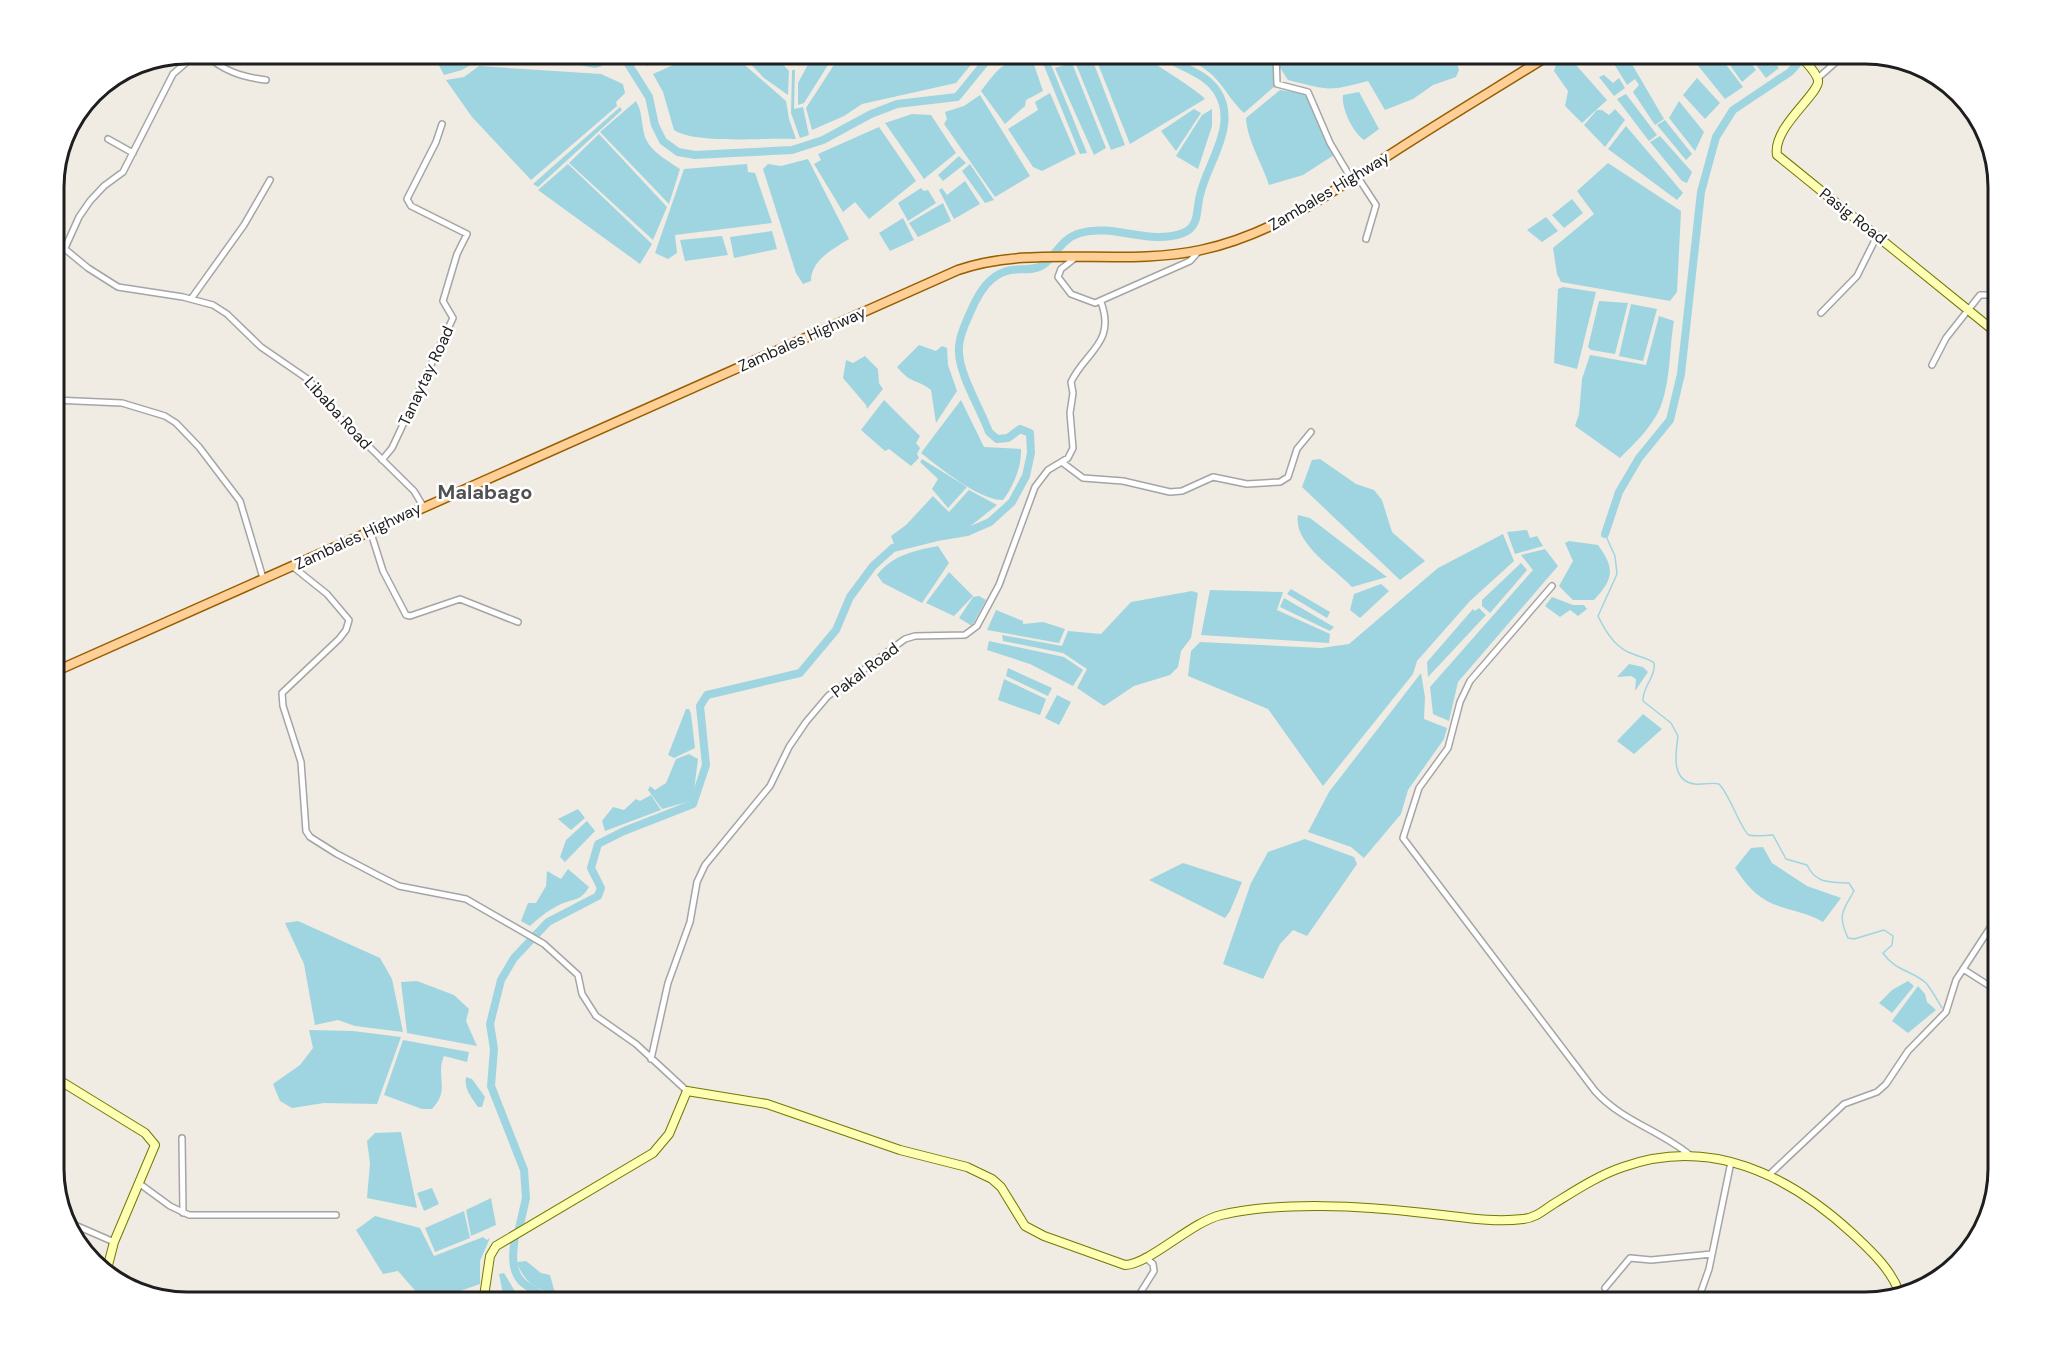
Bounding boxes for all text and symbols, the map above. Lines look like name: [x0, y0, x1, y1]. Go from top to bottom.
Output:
street label: Zambales Highway: [1265, 147, 1393, 235]
street label: Pasig Road: [1815, 183, 1891, 249]
street label: Zambales Highway: [735, 301, 869, 377]
street label: Tanaytay Road: [394, 323, 458, 429]
street label: Libaba Road: [300, 372, 376, 454]
district label: Malabago: [437, 479, 533, 505]
street label: Zambales Highway: [291, 497, 425, 575]
street label: Pakal Road: [827, 638, 903, 702]

